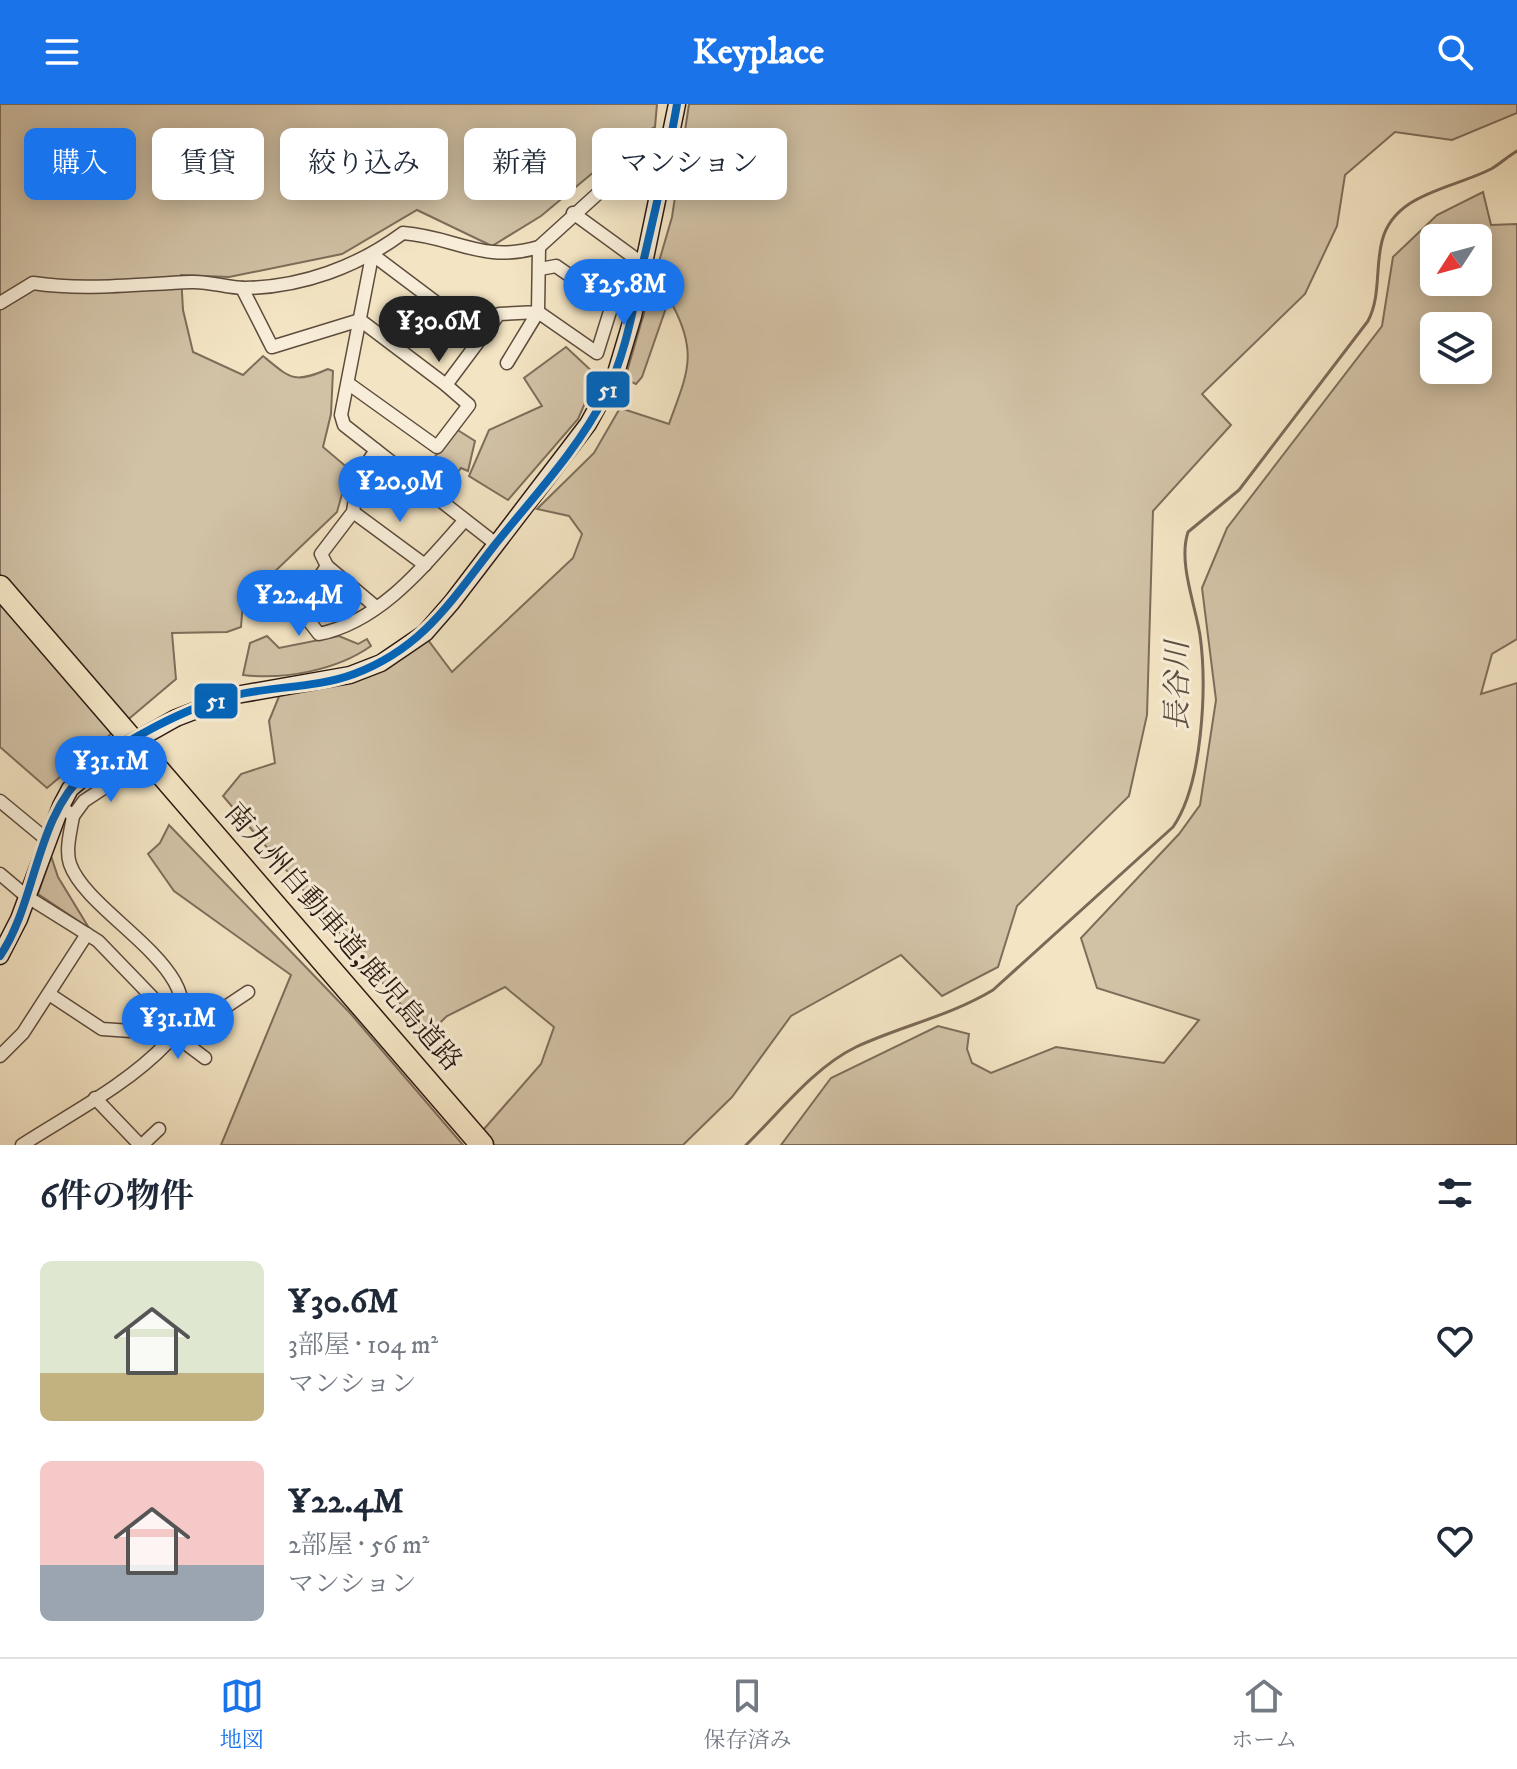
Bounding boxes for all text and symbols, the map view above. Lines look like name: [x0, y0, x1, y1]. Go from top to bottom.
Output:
icon: menu: [40, 30, 84, 74]
text: Keyplace: [693, 30, 824, 75]
icon: search: [1433, 30, 1477, 74]
chip: 購入: [24, 128, 136, 200]
chip: 賃貸: [152, 128, 264, 200]
chip: 絞り込み: [280, 128, 448, 200]
chip: 新着: [464, 128, 576, 200]
chip: マンション: [592, 128, 787, 200]
north arrow: [1420, 224, 1492, 296]
map controls: [1420, 224, 1492, 384]
pin: ¥25.8M: [559, 259, 689, 327]
text: ¥25.8M: [581, 268, 667, 301]
pin: ¥30.6M: [374, 296, 504, 364]
text: ¥30.6M: [397, 305, 481, 338]
button: layers: [1420, 312, 1492, 384]
line badge: 51: [585, 370, 631, 409]
text: 51: [597, 377, 618, 404]
pin: ¥20.9M: [335, 456, 465, 524]
text: ¥20.9M: [356, 465, 444, 498]
pin: ¥22.4M: [234, 570, 364, 638]
text: ¥22.4M: [255, 579, 343, 612]
water label: 長谷川: [1160, 638, 1197, 731]
line badge: 51: [193, 682, 239, 720]
text: 51: [205, 688, 226, 715]
pin: ¥31.1M: [46, 736, 176, 804]
text: ¥31.1M: [73, 745, 149, 778]
street label: 南九州自動車道;鹿児島道路: [217, 796, 469, 1078]
pin: ¥31.1M: [113, 993, 243, 1061]
text: ¥31.1M: [140, 1002, 216, 1035]
icon: filters: [1433, 1171, 1477, 1215]
text: 6件の物件: [40, 1176, 194, 1218]
text: ¥30.6M: [288, 1281, 399, 1323]
icon: home: [104, 1293, 200, 1389]
icon: heart: [1433, 1319, 1477, 1363]
text: 3部屋 · 104 m²: [288, 1329, 438, 1362]
text: マンション: [288, 1368, 417, 1401]
text: ¥22.4M: [288, 1481, 404, 1523]
icon: home: [104, 1493, 200, 1589]
icon: heart: [1433, 1519, 1477, 1563]
text: 2部屋 · 56 m²: [288, 1529, 429, 1562]
text: マンション: [288, 1568, 417, 1601]
tab: 地図: [220, 1674, 264, 1754]
tab: 保存済み: [703, 1674, 791, 1754]
tab: ホーム: [1231, 1674, 1297, 1754]

